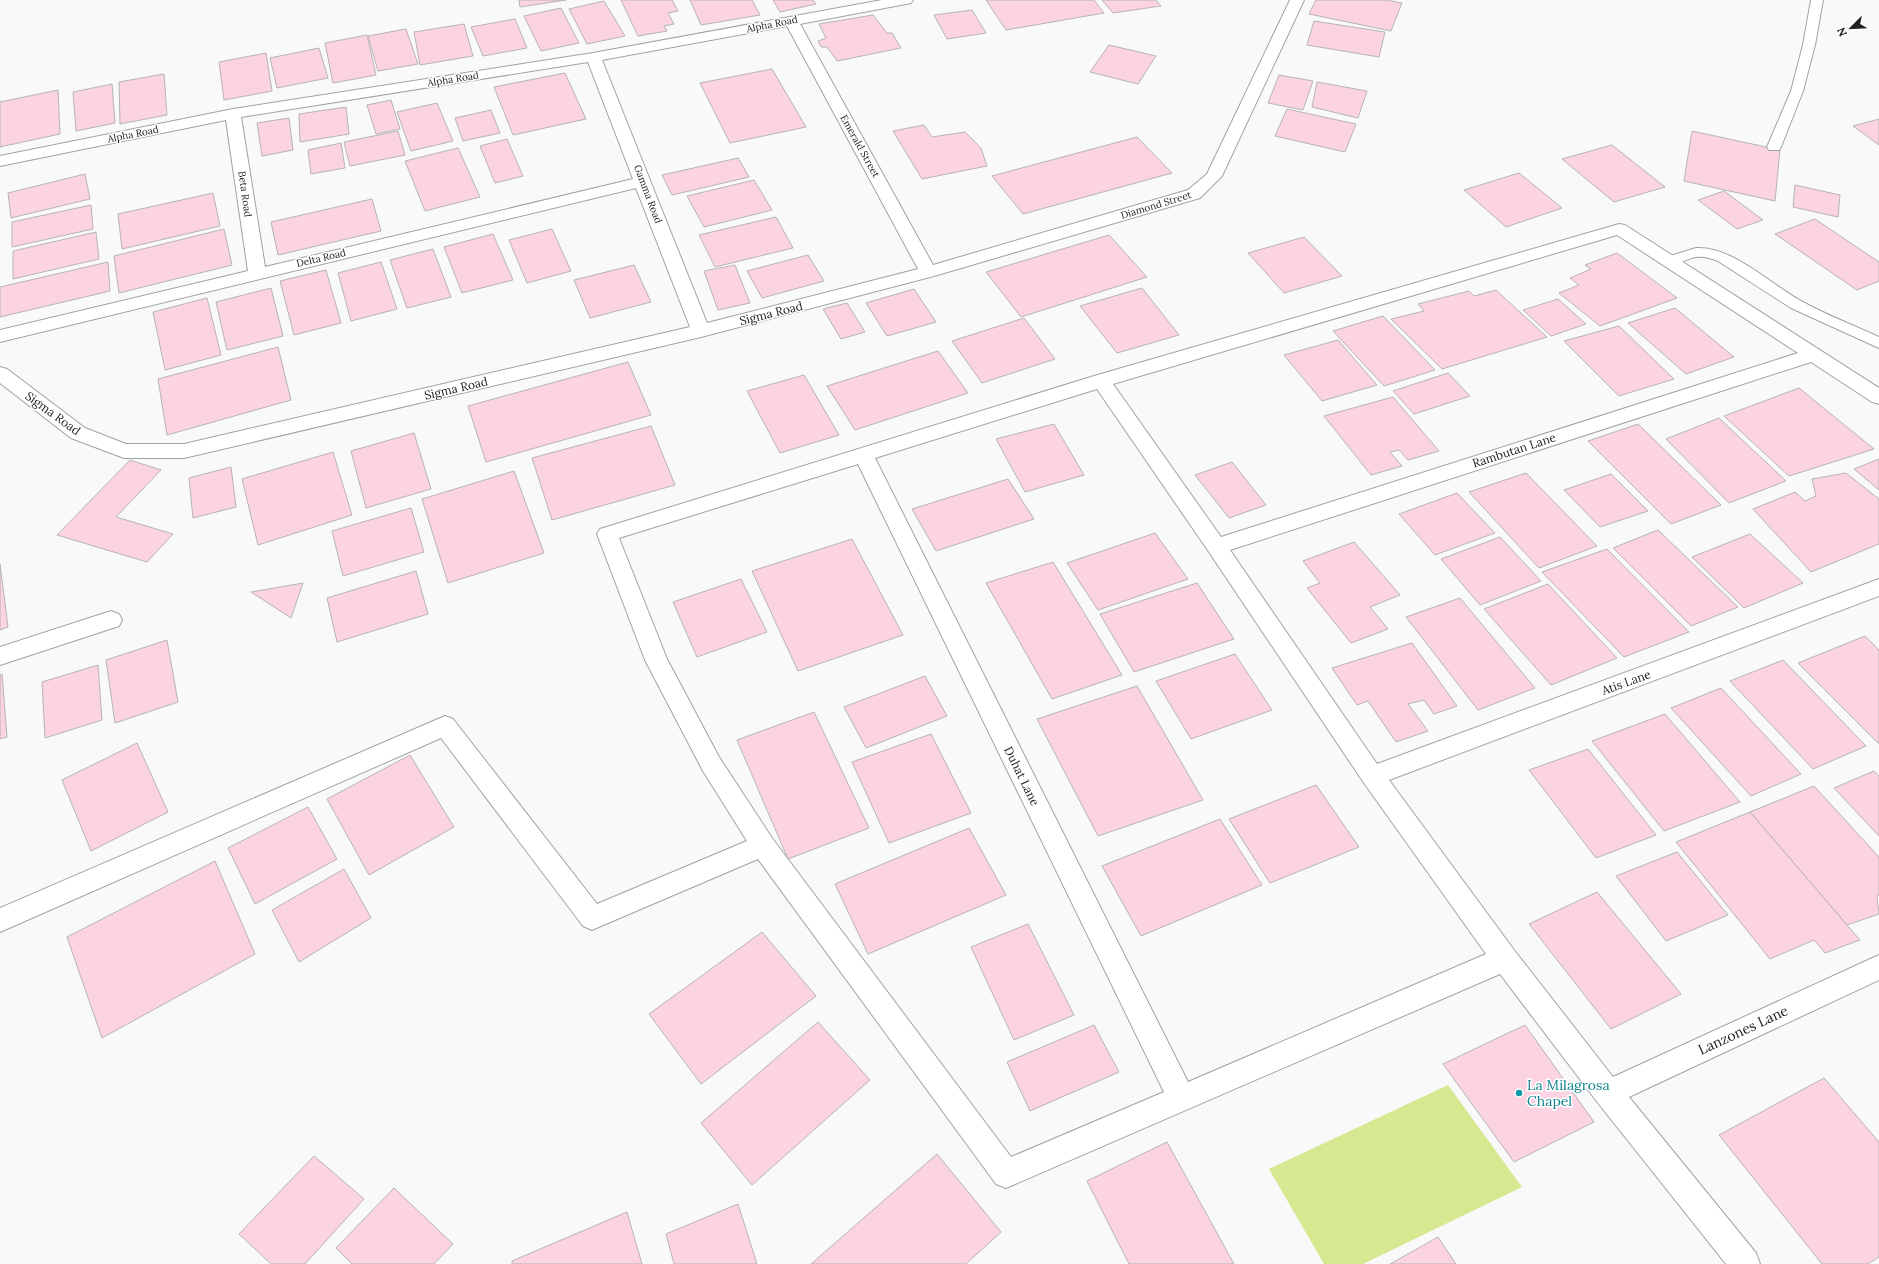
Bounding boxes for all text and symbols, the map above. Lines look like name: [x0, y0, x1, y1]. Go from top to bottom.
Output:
north arrow: [1831, 8, 1871, 48]
street label: Alpha Road: [744, 13, 799, 36]
text: N: [1834, 25, 1850, 39]
street label: Alpha Road: [425, 69, 480, 90]
street label: Emerald Street: [837, 112, 883, 180]
street label: Alpha Road: [105, 123, 160, 146]
street label: Gamma Road: [631, 163, 665, 225]
street label: Beta Road: [235, 170, 255, 218]
street label: Diamond Street: [1119, 188, 1193, 222]
street label: Delta Road: [295, 246, 347, 270]
street label: Sigma Road: [738, 298, 804, 328]
street label: Sigma Road: [423, 373, 489, 403]
street label: Sigma Road: [22, 388, 84, 438]
street label: Rambutan Lane: [1470, 429, 1558, 471]
street label: Atis Lane: [1598, 666, 1653, 698]
street label: Duhat Lane: [1001, 744, 1043, 809]
street label: Lanzones Lane: [1695, 1001, 1791, 1059]
place label: La Milagrosa Chapel: [1527, 1076, 1610, 1110]
marker: La Milagrosa Chapel: [1514, 1088, 1524, 1098]

